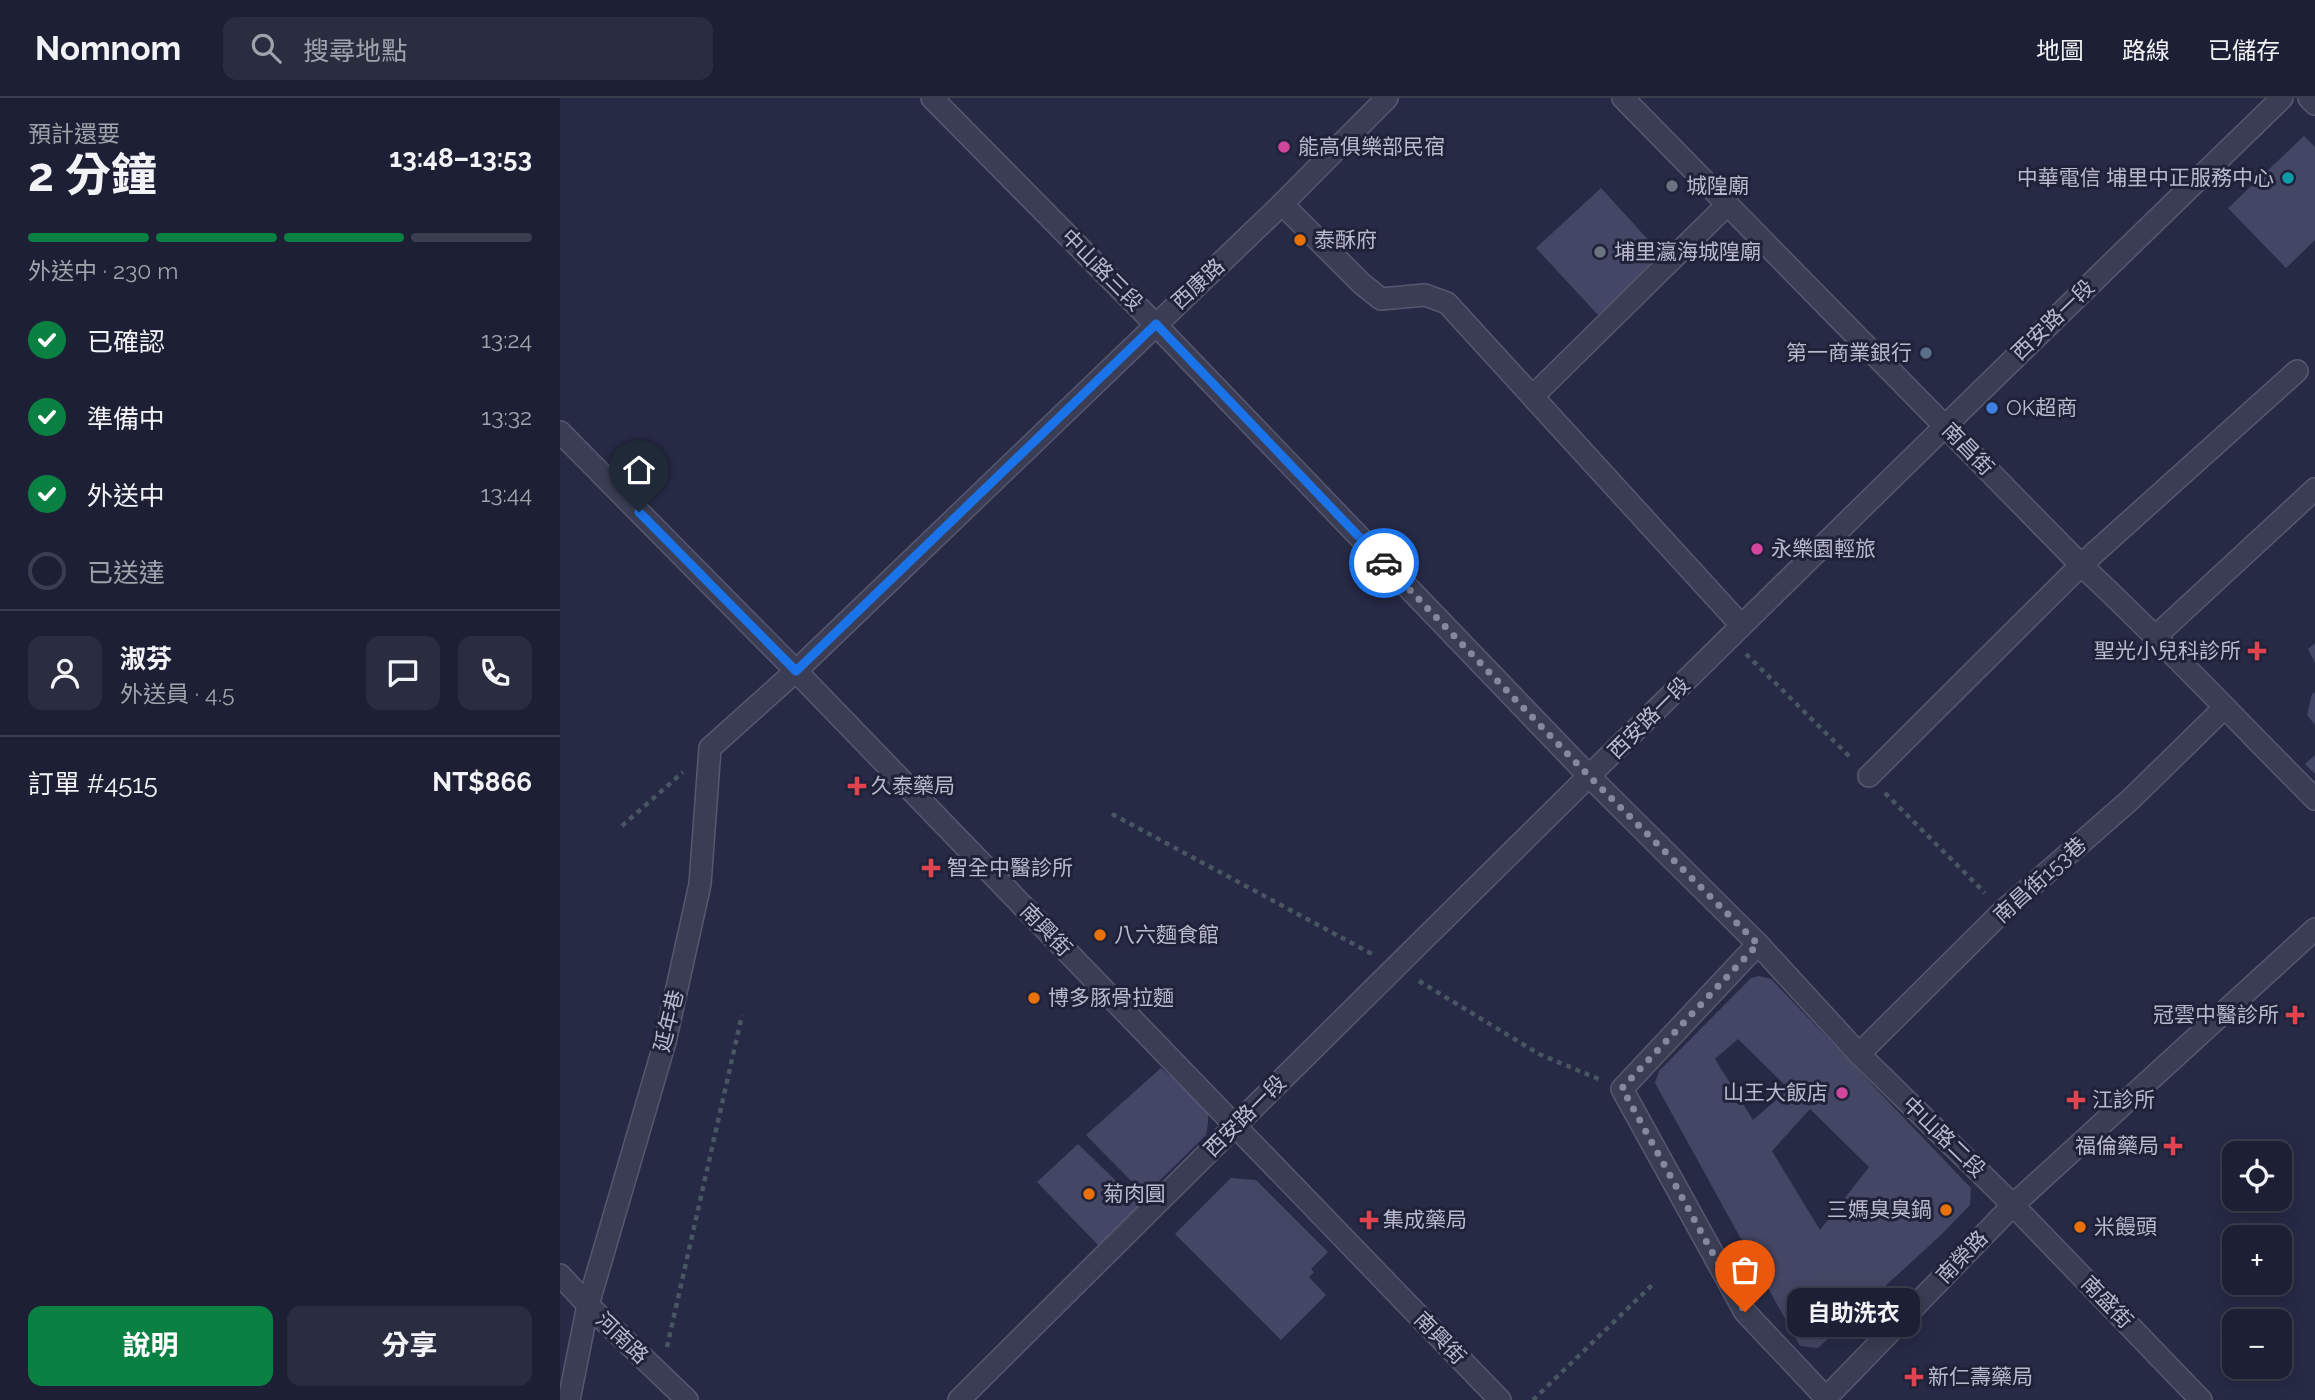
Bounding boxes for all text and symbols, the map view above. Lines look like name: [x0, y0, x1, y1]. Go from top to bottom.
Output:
search box: [223, 17, 713, 80]
text: Nomnom: [35, 29, 181, 68]
icon: search: [247, 29, 285, 67]
text: 搜尋地點: [303, 36, 407, 66]
text: 地圖: [2036, 36, 2084, 65]
text: 路線: [2122, 36, 2170, 65]
text: 已儲存: [2208, 36, 2280, 65]
text: 預計還要: [28, 120, 120, 147]
place label: 能高俱樂部民宿: [1298, 134, 1445, 159]
marker: 能高俱樂部民宿: [1276, 139, 1292, 155]
text: 13:48–13:53: [389, 143, 532, 173]
text: 2 分鐘: [28, 148, 157, 202]
place label: 中華電信 埔里中正服務中心: [2017, 165, 2274, 190]
marker: 中華電信 埔里中正服務中心: [2280, 170, 2296, 186]
place label: 城隍廟: [1686, 173, 1749, 198]
marker: 城隍廟: [1664, 178, 1680, 194]
street label: 中山路三段: [1056, 224, 1148, 316]
place label: 泰酥府: [1314, 227, 1377, 252]
marker: 泰酥府: [1292, 232, 1308, 248]
place label: 埔里瀛海城隍廟: [1614, 239, 1761, 264]
marker: 埔里瀛海城隍廟: [1592, 244, 1608, 260]
street label: 西康路: [1166, 253, 1229, 314]
text: 外送中 · 230 m: [28, 257, 178, 284]
street label: 西安路一段: [2006, 274, 2099, 365]
icon: check: [28, 321, 66, 359]
text: 13:24: [481, 326, 532, 353]
text: 已確認: [87, 327, 165, 357]
place label: 第一商業銀行: [1786, 340, 1912, 365]
marker: 第一商業銀行: [1918, 345, 1934, 361]
place label: OK超商: [2006, 395, 2077, 420]
icon: check: [28, 398, 66, 436]
marker: OK超商: [1984, 400, 2000, 416]
text: 13:32: [481, 403, 532, 430]
text: 準備中: [87, 404, 165, 434]
street label: 南昌街: [1937, 417, 1999, 480]
pin: [609, 440, 669, 512]
icon: home: [620, 451, 658, 489]
icon: check: [28, 475, 66, 513]
text: 13:44: [480, 480, 532, 507]
text: 外送中: [87, 481, 165, 511]
courier: [1349, 528, 1419, 598]
place label: 永樂園輕旅: [1771, 536, 1876, 561]
marker: 永樂園輕旅: [1749, 541, 1765, 557]
icon: car: [1365, 544, 1403, 582]
text: 已送達: [87, 558, 165, 588]
button: person: [28, 636, 102, 710]
button: chat: [366, 636, 440, 710]
button: phone: [458, 636, 532, 710]
place label: 聖光小兒科診所: [2094, 638, 2241, 663]
marker: 聖光小兒科診所: [2247, 641, 2267, 661]
text: 淑芬: [120, 644, 172, 674]
street label: 西安路一段: [1603, 672, 1695, 764]
text: 外送員 · 4.5: [120, 680, 235, 707]
text: NT$866: [432, 767, 532, 797]
text: 訂單 #4515: [28, 769, 158, 799]
place label: 久泰藥局: [871, 773, 955, 798]
marker: 久泰藥局: [849, 778, 865, 794]
street label: 南昌街153巷: [1988, 832, 2091, 928]
place label: 智全中醫診所: [947, 855, 1073, 880]
marker: 智全中醫診所: [921, 858, 941, 878]
street label: 南興街: [1015, 898, 1077, 961]
place label: 八六麵食館: [1114, 922, 1219, 947]
marker: 八六麵食館: [1092, 927, 1108, 943]
place label: 博多豚骨拉麵: [1048, 985, 1174, 1010]
street label: 延年巷: [649, 987, 688, 1054]
marker: 博多豚骨拉麵: [1026, 990, 1042, 1006]
place label: 冠雲中醫診所: [2153, 1002, 2279, 1027]
marker: 冠雲中醫診所: [2285, 1005, 2305, 1025]
street label: 西安路一段: [1199, 1070, 1291, 1162]
place label: 山王大飯店: [1723, 1080, 1828, 1105]
marker: 山王大飯店: [1834, 1085, 1850, 1101]
place label: 江診所: [2092, 1087, 2155, 1112]
marker: 江診所: [2066, 1090, 2086, 1110]
street label: 中山路二段: [1898, 1091, 1991, 1182]
place label: 福倫藥局: [2075, 1133, 2159, 1158]
marker: 福倫藥局: [2165, 1138, 2181, 1154]
map controls: [2222, 1141, 2292, 1379]
button: locate: [2222, 1141, 2292, 1211]
place label: 菊肉圓: [1103, 1181, 1166, 1206]
marker: 菊肉圓: [1081, 1186, 1097, 1202]
place label: 三媽臭臭鍋: [1827, 1197, 1932, 1222]
marker: 三媽臭臭鍋: [1938, 1202, 1954, 1218]
place label: 集成藥局: [1383, 1207, 1467, 1232]
marker: 集成藥局: [1361, 1212, 1377, 1228]
place label: 米饅頭: [2094, 1214, 2157, 1239]
marker: 米饅頭: [2072, 1219, 2088, 1235]
street label: 南榮路: [1931, 1225, 1993, 1288]
button: +: [2222, 1225, 2292, 1295]
pin: [1715, 1240, 1775, 1312]
icon: bag: [1726, 1251, 1764, 1289]
street label: 南盛街: [2076, 1270, 2138, 1333]
callout: 自助洗衣: [1787, 1288, 1920, 1336]
text: 自助洗衣: [1808, 1299, 1900, 1326]
button: 說明: [28, 1306, 273, 1386]
button: 分享: [287, 1306, 532, 1386]
street label: 南興街: [1409, 1306, 1471, 1369]
street label: 河南路: [591, 1307, 654, 1369]
button: −: [2222, 1309, 2292, 1379]
place label: 新仁壽藥局: [1928, 1364, 2033, 1389]
marker: 新仁壽藥局: [1906, 1369, 1922, 1385]

